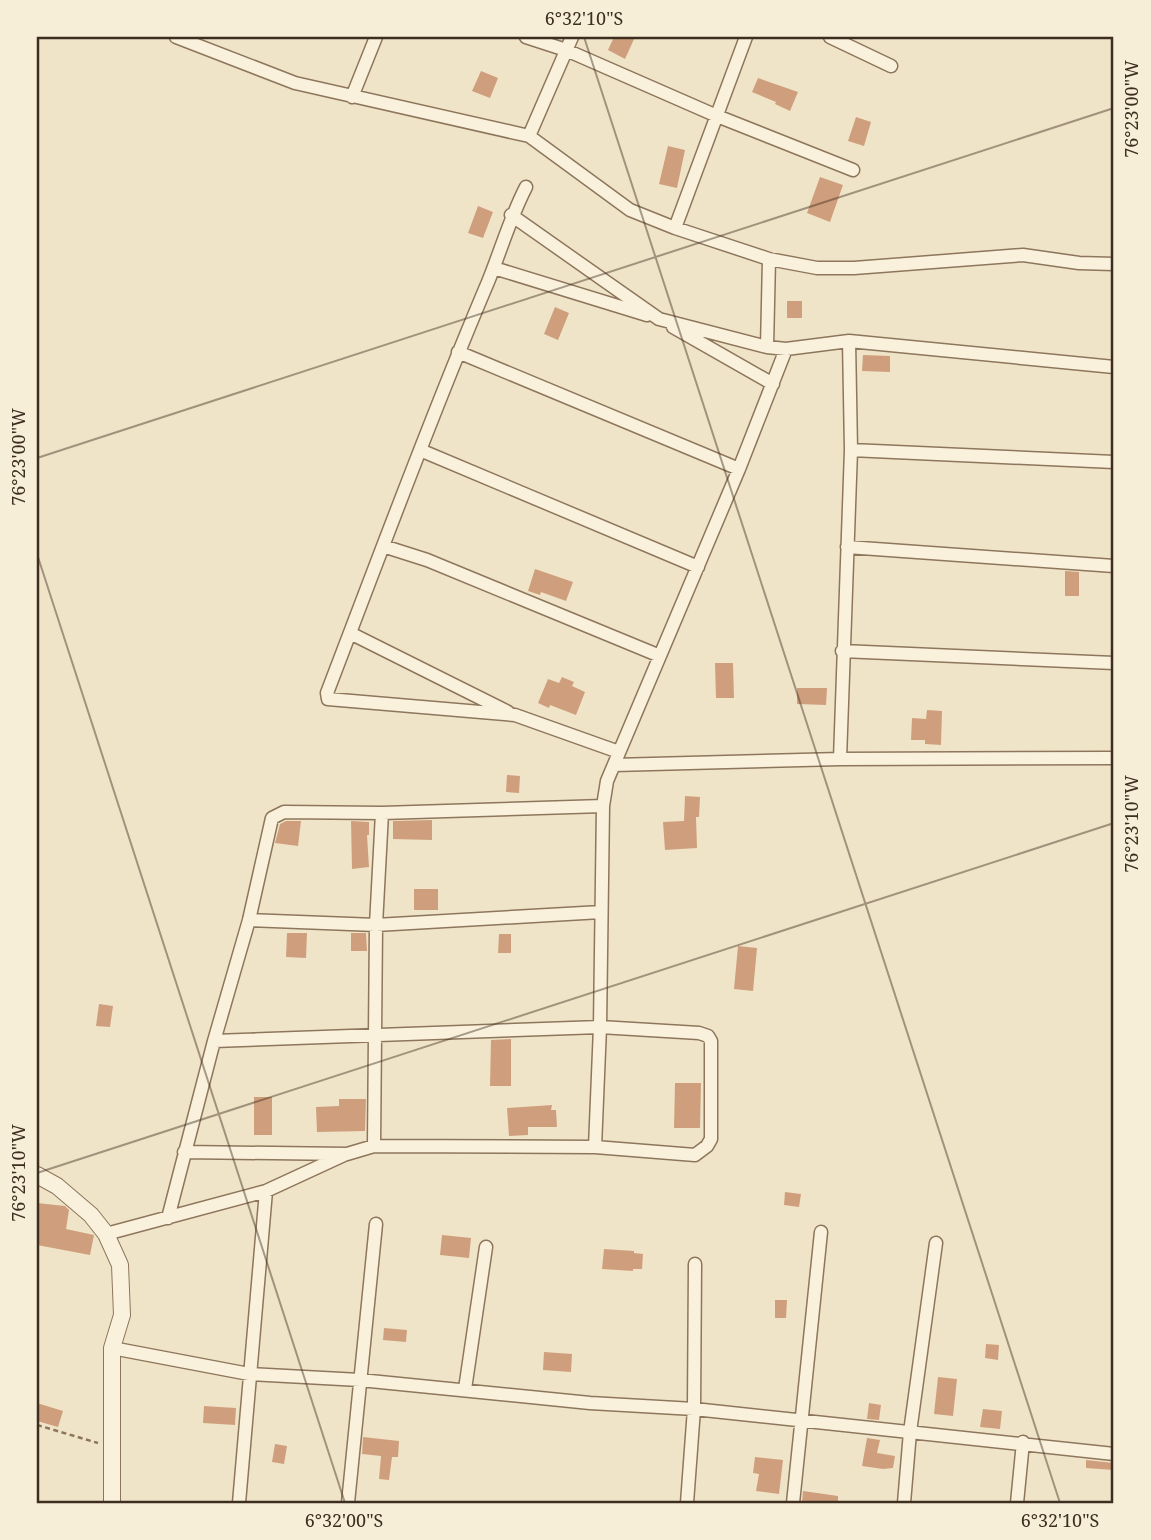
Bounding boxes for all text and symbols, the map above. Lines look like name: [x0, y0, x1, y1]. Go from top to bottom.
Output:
text: 6°32'10"S: [545, 6, 623, 30]
text: 76°23'00"W: [1119, 60, 1143, 158]
text: 76°23'00"W: [6, 408, 30, 506]
text: 76°23'10"W: [1119, 775, 1143, 873]
text: 76°23'10"W: [6, 1124, 30, 1222]
text: 6°32'00"S: [305, 1508, 383, 1532]
text: 6°32'10"S: [1021, 1508, 1099, 1532]

